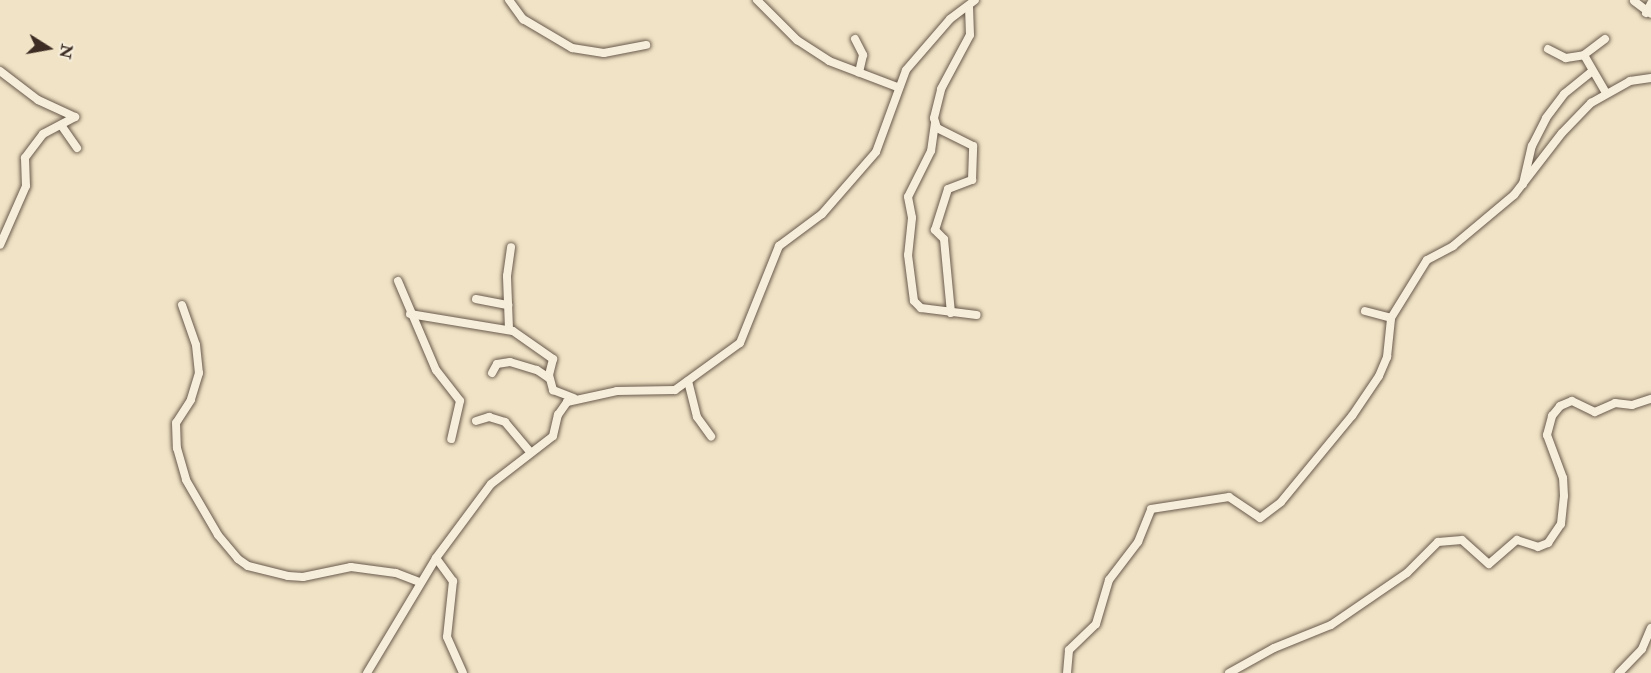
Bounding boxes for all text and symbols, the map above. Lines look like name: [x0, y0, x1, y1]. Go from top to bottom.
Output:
north arrow: [18, 18, 78, 78]
text: N: [54, 42, 77, 60]

